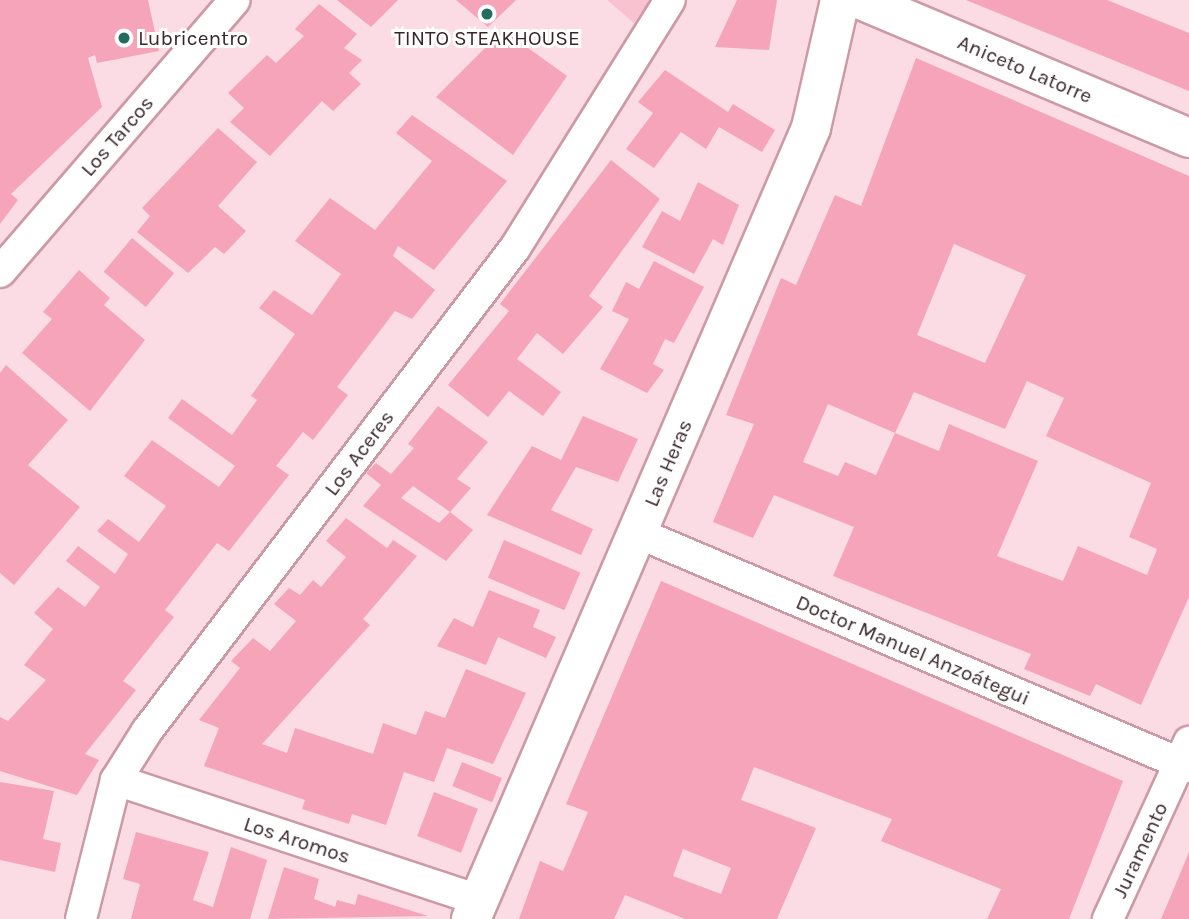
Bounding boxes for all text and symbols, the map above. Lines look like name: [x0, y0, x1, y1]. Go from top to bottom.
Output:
marker: TINTO STEAKHOUSE: [479, 6, 495, 22]
place label: Lubricentro: [138, 25, 248, 51]
place label: TINTO STEAKHOUSE: [394, 25, 580, 51]
street label: Aniceto Latorre: [954, 29, 1096, 109]
marker: Lubricentro: [116, 30, 132, 46]
street label: Los Tarcos: [75, 91, 159, 181]
street label: Los Aceres: [319, 405, 399, 501]
street label: Las Heras: [638, 416, 698, 510]
street label: Doctor Manuel Anzoátegui: [792, 589, 1034, 711]
street label: Juramento: [1107, 798, 1173, 902]
street label: Los Aromos: [241, 811, 353, 869]

